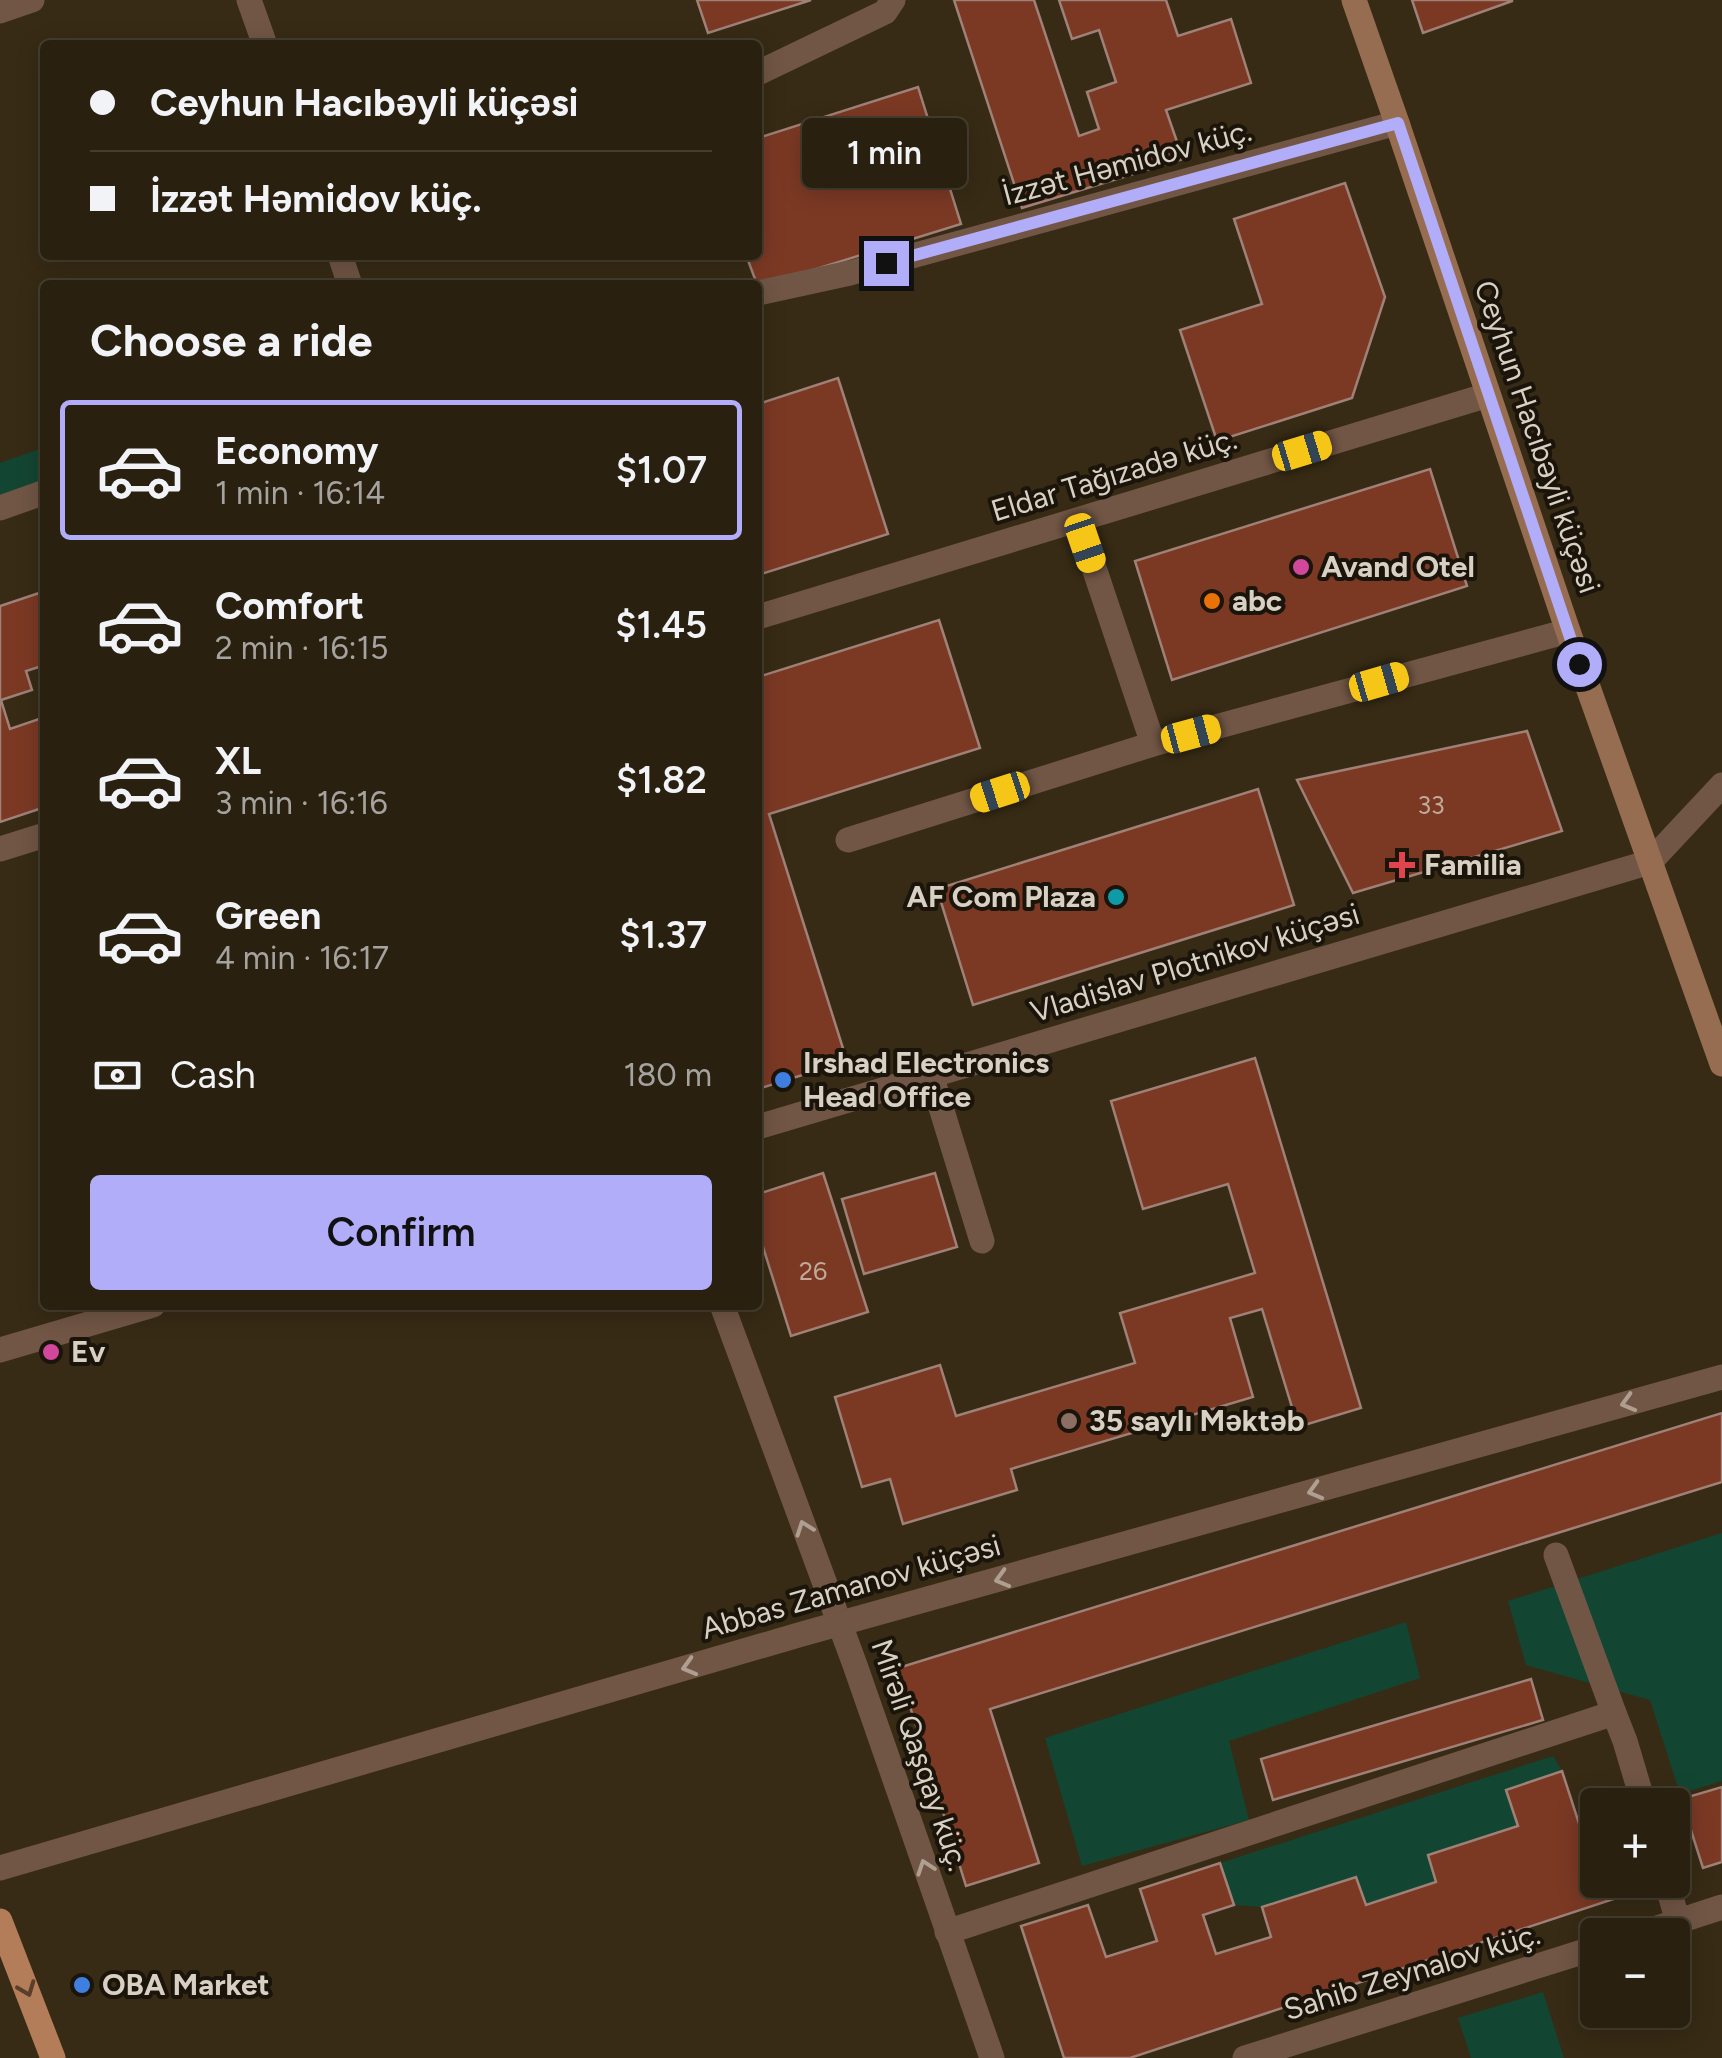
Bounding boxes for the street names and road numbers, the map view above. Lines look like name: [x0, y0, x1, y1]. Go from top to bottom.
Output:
street label: İzzət Həmidov küç.: [998, 112, 1255, 214]
street label: Ceyhun Hacıbəyli küçəsi: [1467, 276, 1608, 598]
street label: Eldar Tağızadə küç.: [987, 420, 1241, 529]
street label: Vladislav Plotnikov küçəsi: [1026, 895, 1364, 1030]
street label: Abbas Zamanov küçəsi: [697, 1526, 1005, 1647]
street label: Mirəli Qaşqay küç.: [864, 1634, 977, 1875]
street label: Sahib Zeynalov küç.: [1279, 1915, 1544, 2028]

